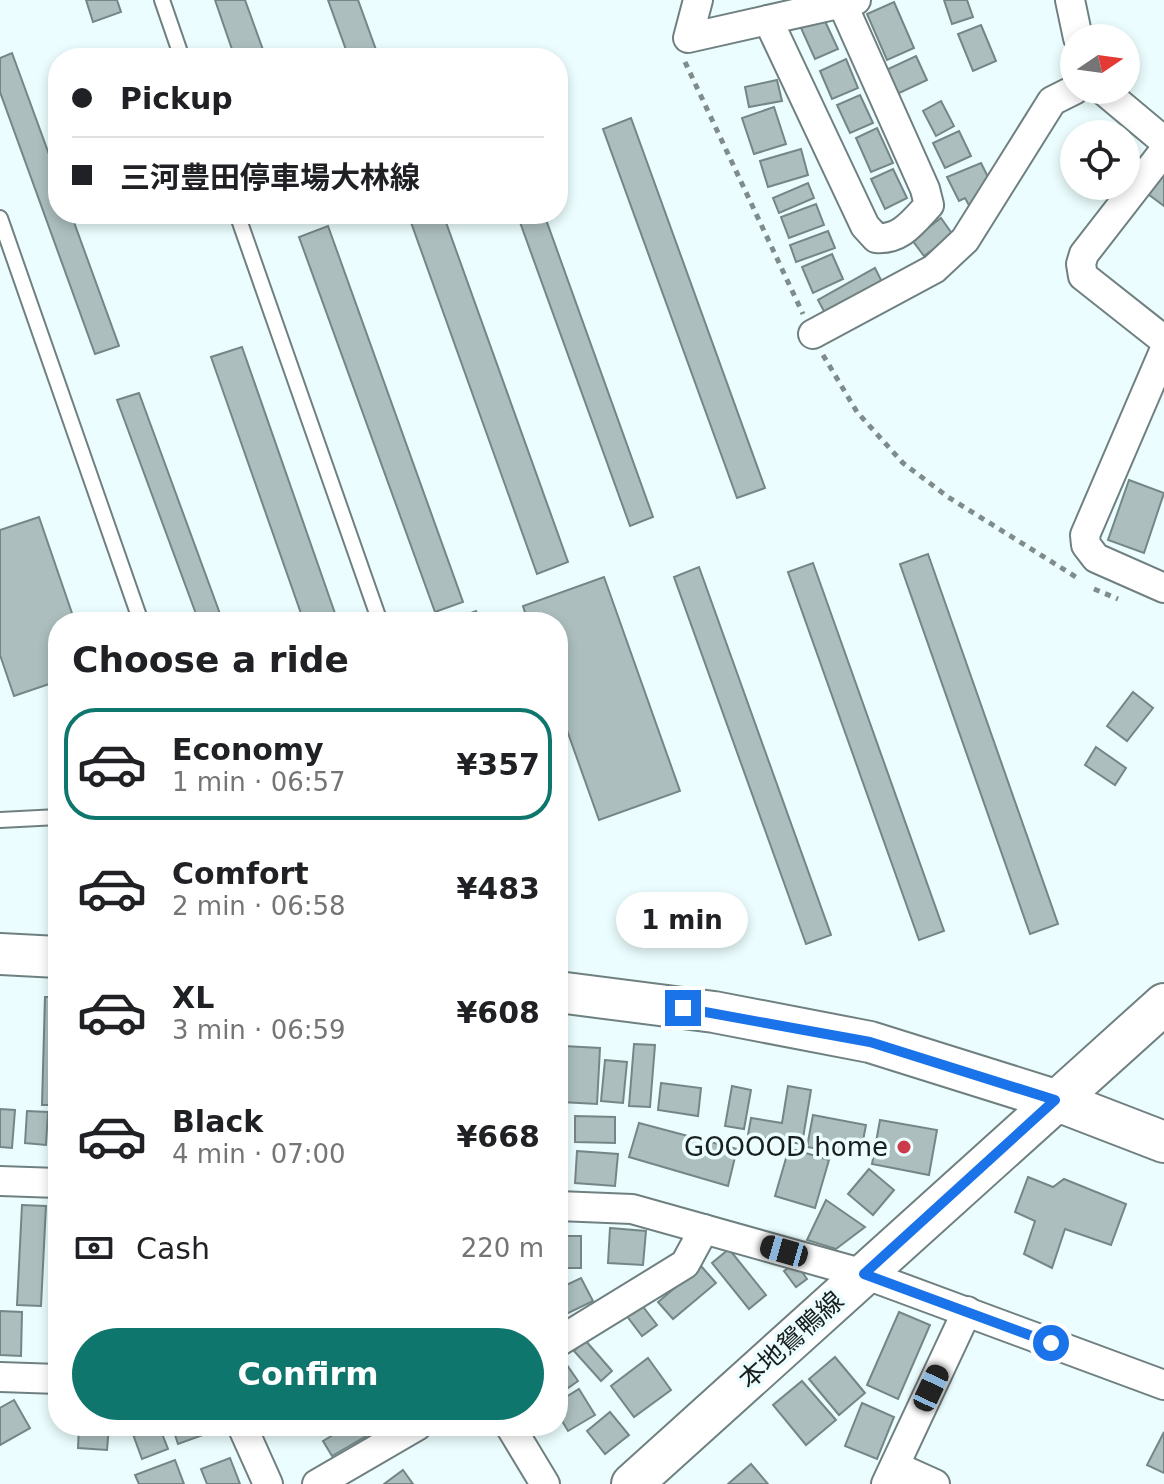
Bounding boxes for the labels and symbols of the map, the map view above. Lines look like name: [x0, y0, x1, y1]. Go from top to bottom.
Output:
north arrow: [1060, 24, 1140, 104]
callout: 1 min: [617, 892, 749, 948]
route end: [665, 990, 701, 1026]
place label: GOOOOD home: [684, 1132, 888, 1162]
marker: GOOOOD home: [895, 1138, 913, 1156]
car: [758, 1233, 810, 1269]
street label: 本地鴛鴨線: [733, 1285, 849, 1395]
route start: [1033, 1325, 1069, 1361]
car: [910, 1361, 952, 1415]

